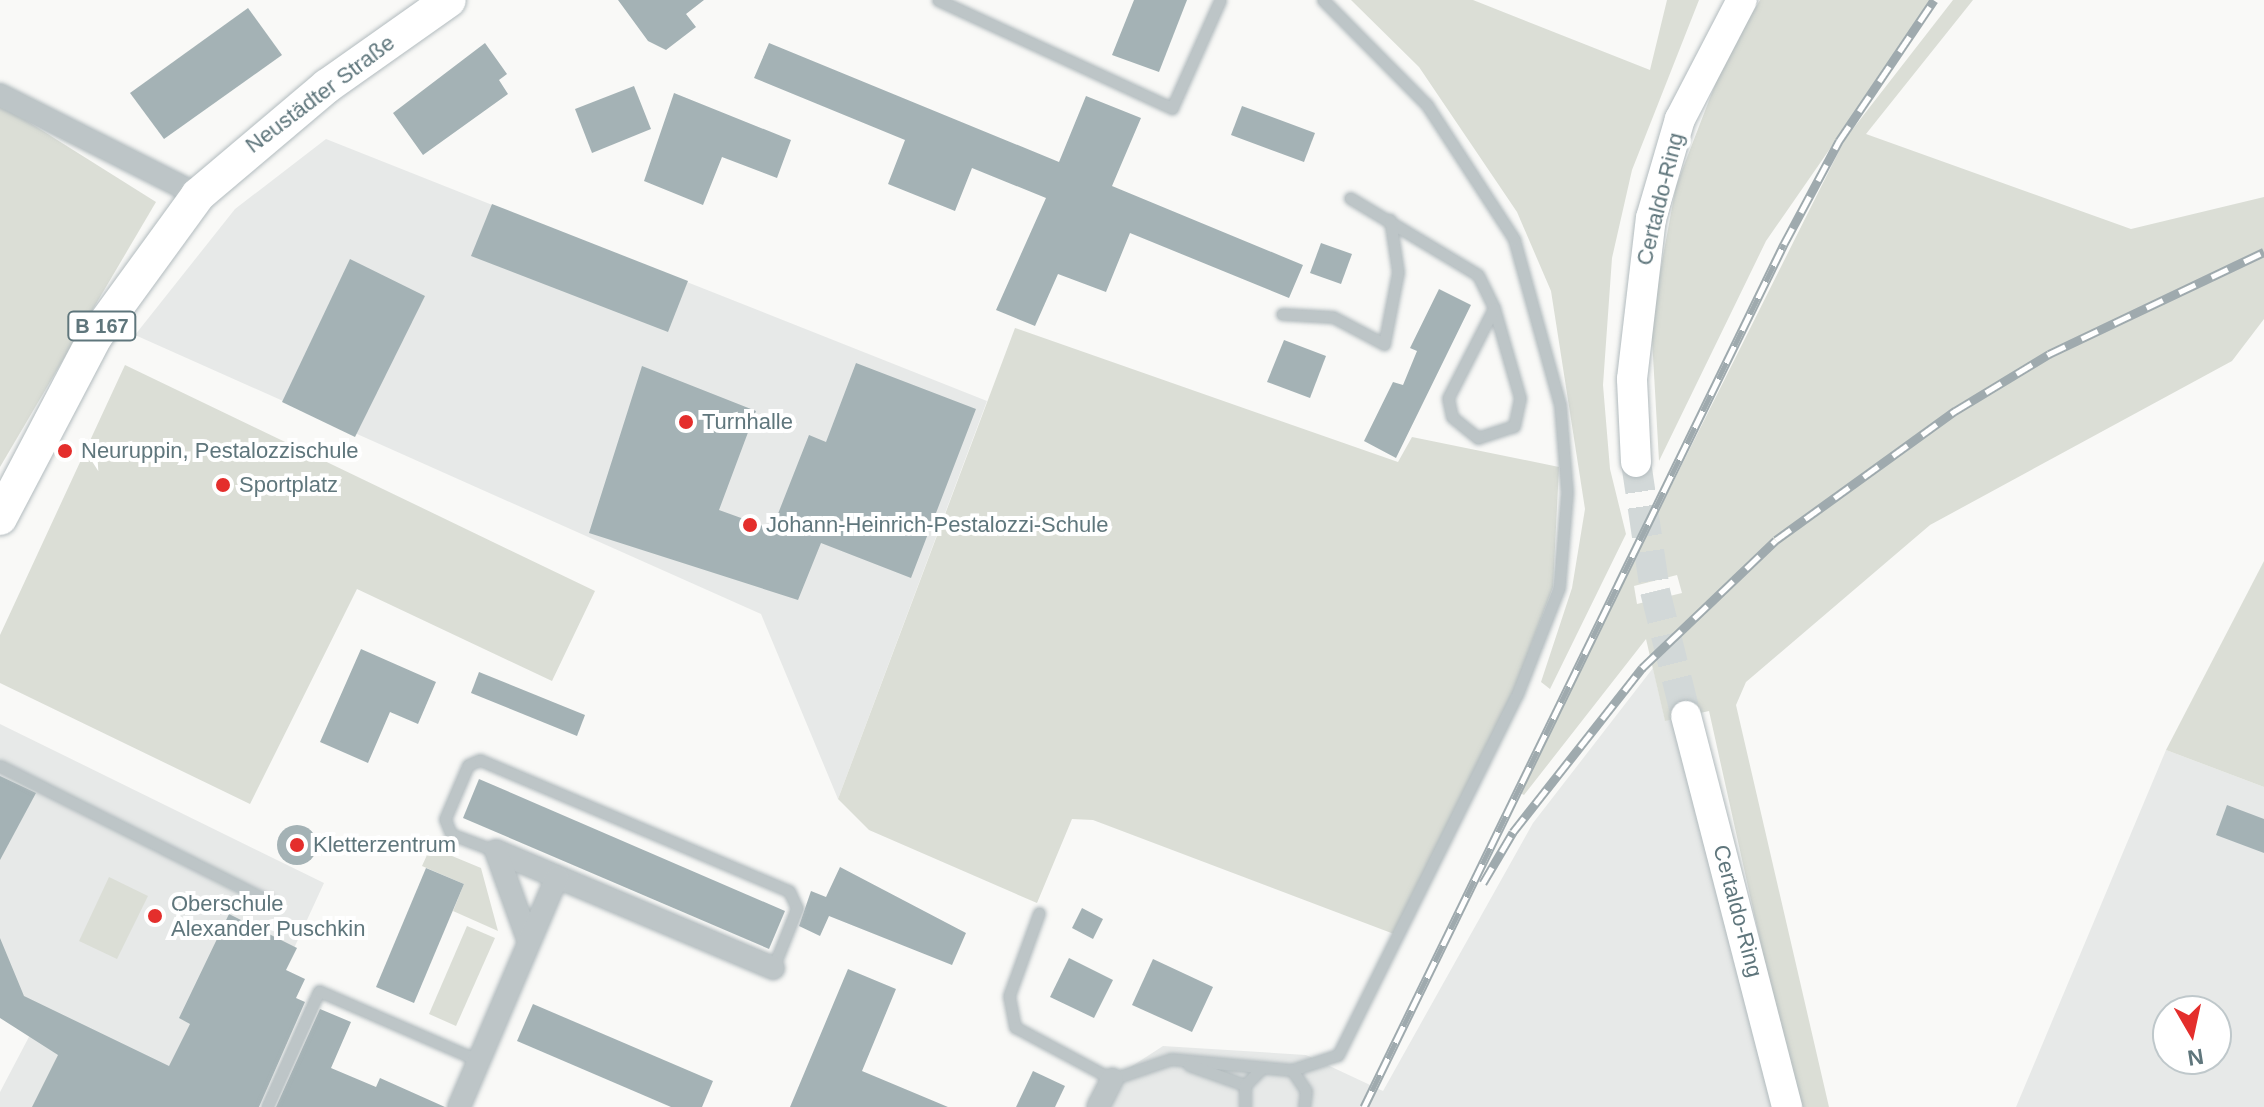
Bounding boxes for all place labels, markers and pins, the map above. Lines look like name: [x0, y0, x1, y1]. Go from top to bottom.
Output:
place label: Turnhalle: [702, 409, 793, 435]
marker: Turnhalle: [677, 413, 695, 431]
place label: Neuruppin, Pestalozzischule: [81, 438, 359, 464]
marker: Neuruppin, Pestalozzischule: [56, 442, 74, 460]
place label: Sportplatz: [239, 472, 338, 498]
marker: Sportplatz: [214, 476, 232, 494]
place label: Johann-Heinrich-Pestalozzi-Schule: [766, 512, 1108, 538]
marker: Johann-Heinrich-Pestalozzi-Schule: [741, 516, 759, 534]
place label: Kletterzentrum: [313, 832, 456, 858]
marker: Kletterzentrum: [288, 836, 306, 854]
place label: Oberschule Alexander Puschkin: [171, 890, 365, 942]
marker: Oberschule Alexander Puschkin: [146, 907, 164, 925]

